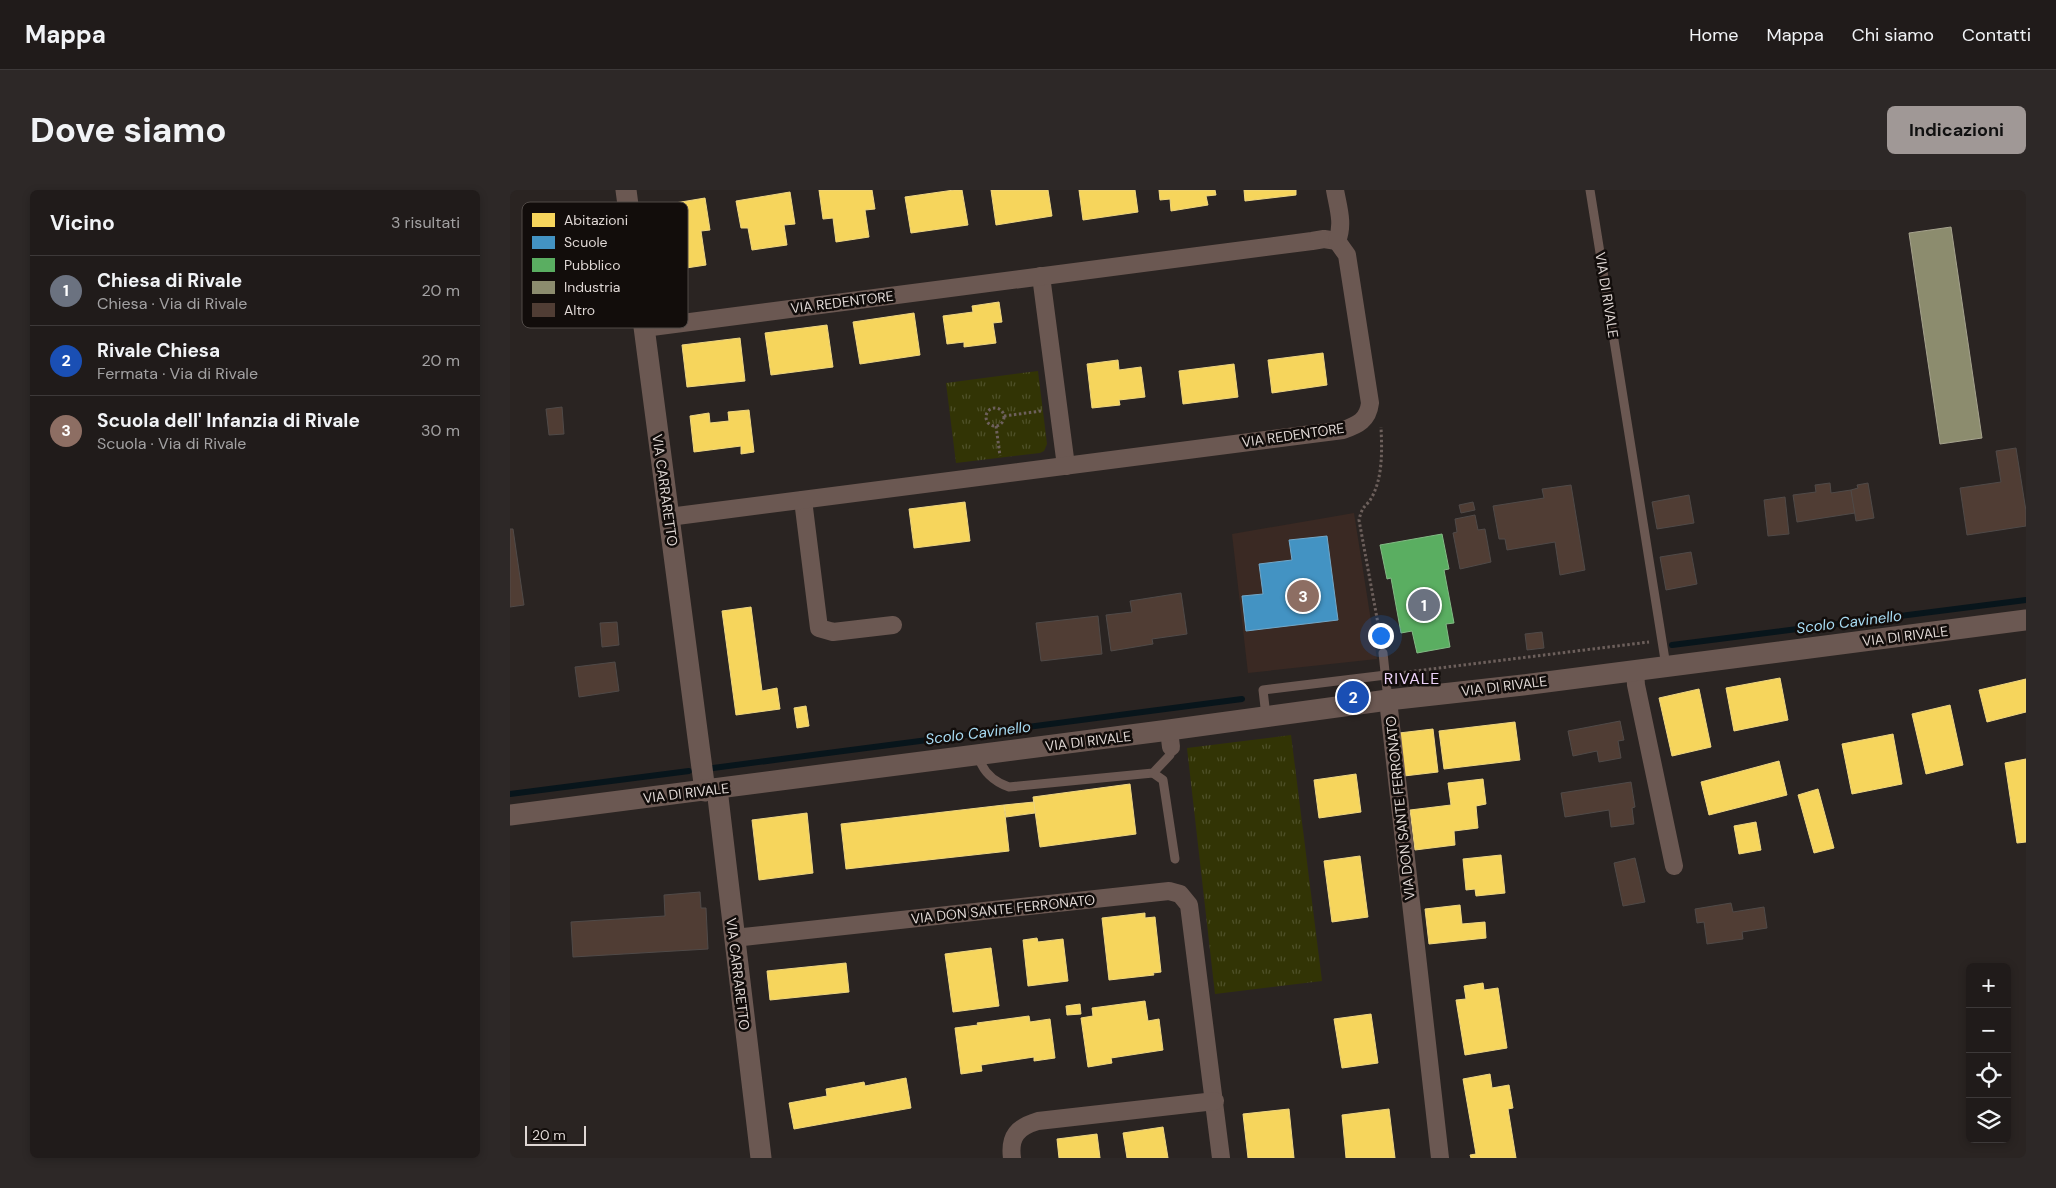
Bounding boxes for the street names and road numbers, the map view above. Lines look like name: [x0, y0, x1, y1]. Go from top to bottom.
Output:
street label: VIA DI RIVALE: [1591, 251, 1623, 339]
street label: VIA REDENTORE: [790, 287, 895, 317]
street label: VIA REDENTORE: [1240, 419, 1346, 451]
street label: VIA CARRARETTO: [648, 433, 682, 547]
street label: VIA DI RIVALE: [1861, 622, 1949, 650]
street label: VIA DI RIVALE: [1460, 672, 1548, 700]
street label: VIA DON SANTE FERRONATO: [1381, 715, 1419, 901]
street label: VIA DI RIVALE: [1044, 727, 1132, 755]
street label: VIA DI RIVALE: [642, 779, 730, 807]
street label: VIA DON SANTE FERRONATO: [910, 890, 1096, 928]
street label: VIA CARRARETTO: [722, 917, 754, 1031]

